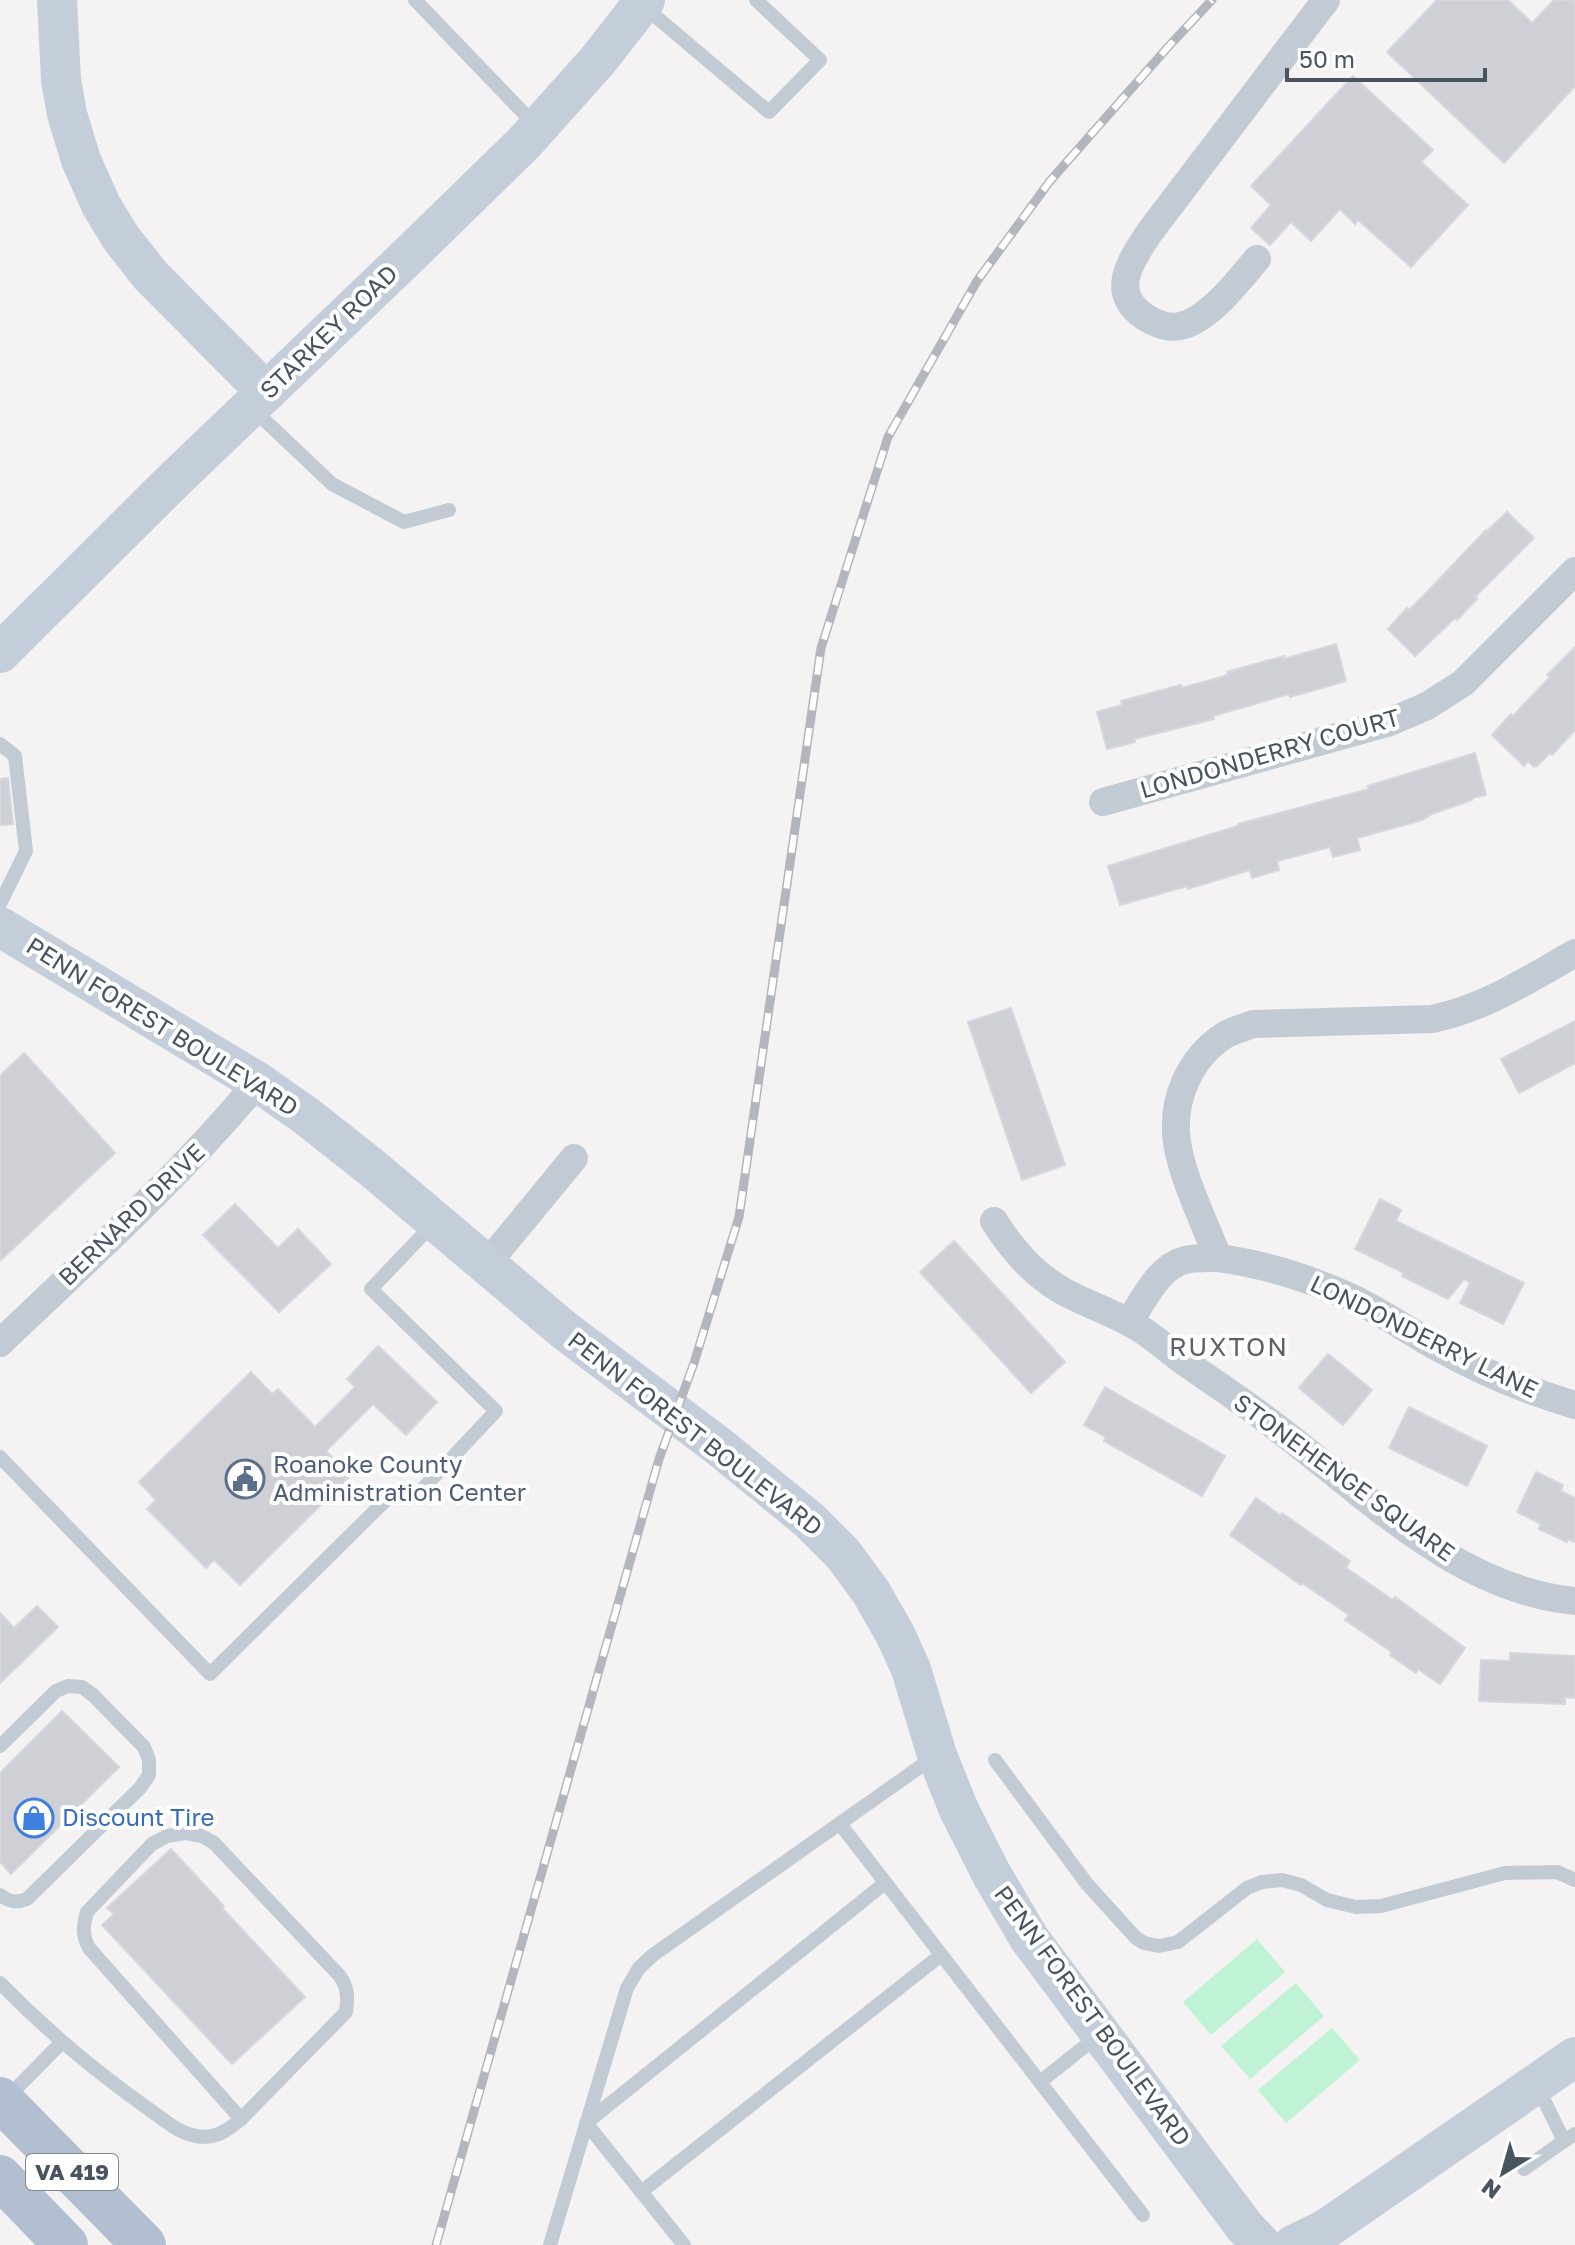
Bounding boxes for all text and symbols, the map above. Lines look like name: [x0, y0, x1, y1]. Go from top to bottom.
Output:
scale bar: [1287, 32, 1485, 82]
text: 50 m: [1299, 44, 1355, 73]
street label: STARKEY ROAD: [253, 258, 403, 404]
street label: LONDONDERRY COURT: [1136, 702, 1403, 804]
street label: PENN FOREST BOULEVARD: [22, 930, 304, 1121]
street label: BERNARD DRIVE: [52, 1137, 210, 1291]
street label: LONDONDERRY LANE: [1306, 1268, 1543, 1403]
street label: PENN FOREST BOULEVARD: [563, 1325, 829, 1541]
district label: RUXTON: [1169, 1331, 1289, 1362]
street label: STONEHENGE SQUARE: [1229, 1387, 1461, 1567]
place label: Roanoke County Administration Center: [273, 1449, 526, 1506]
public building icon: Roanoke County Administration Center: [224, 1458, 266, 1500]
shop icon: Discount Tire: [13, 1797, 55, 1839]
place label: Discount Tire: [62, 1802, 214, 1831]
street label: PENN FOREST BOULEVARD: [989, 1879, 1197, 2151]
north arrow: [1463, 2133, 1543, 2213]
road number: VA 419: [26, 2154, 118, 2190]
text: N: [1476, 2174, 1505, 2205]

